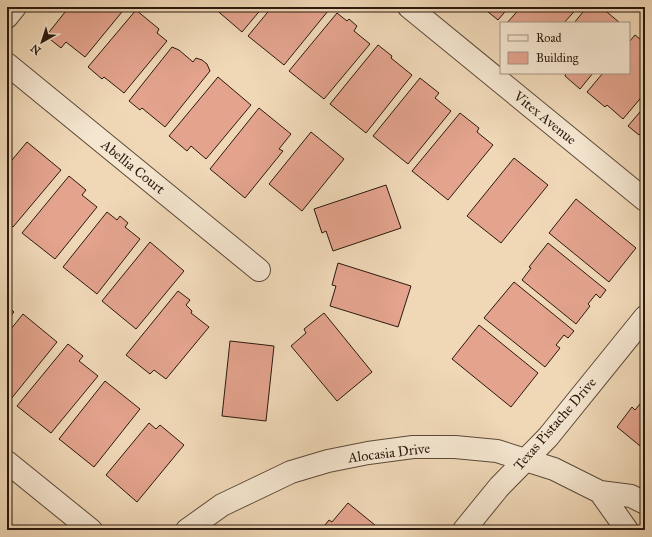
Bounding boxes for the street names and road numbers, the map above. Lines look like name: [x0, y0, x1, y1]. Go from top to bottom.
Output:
street label: Vitex Avenue: [510, 87, 580, 148]
street label: Abellia Court: [97, 136, 168, 198]
street label: Texas Pistache Drive: [510, 374, 600, 474]
street label: Alocasia Drive: [346, 440, 431, 467]

